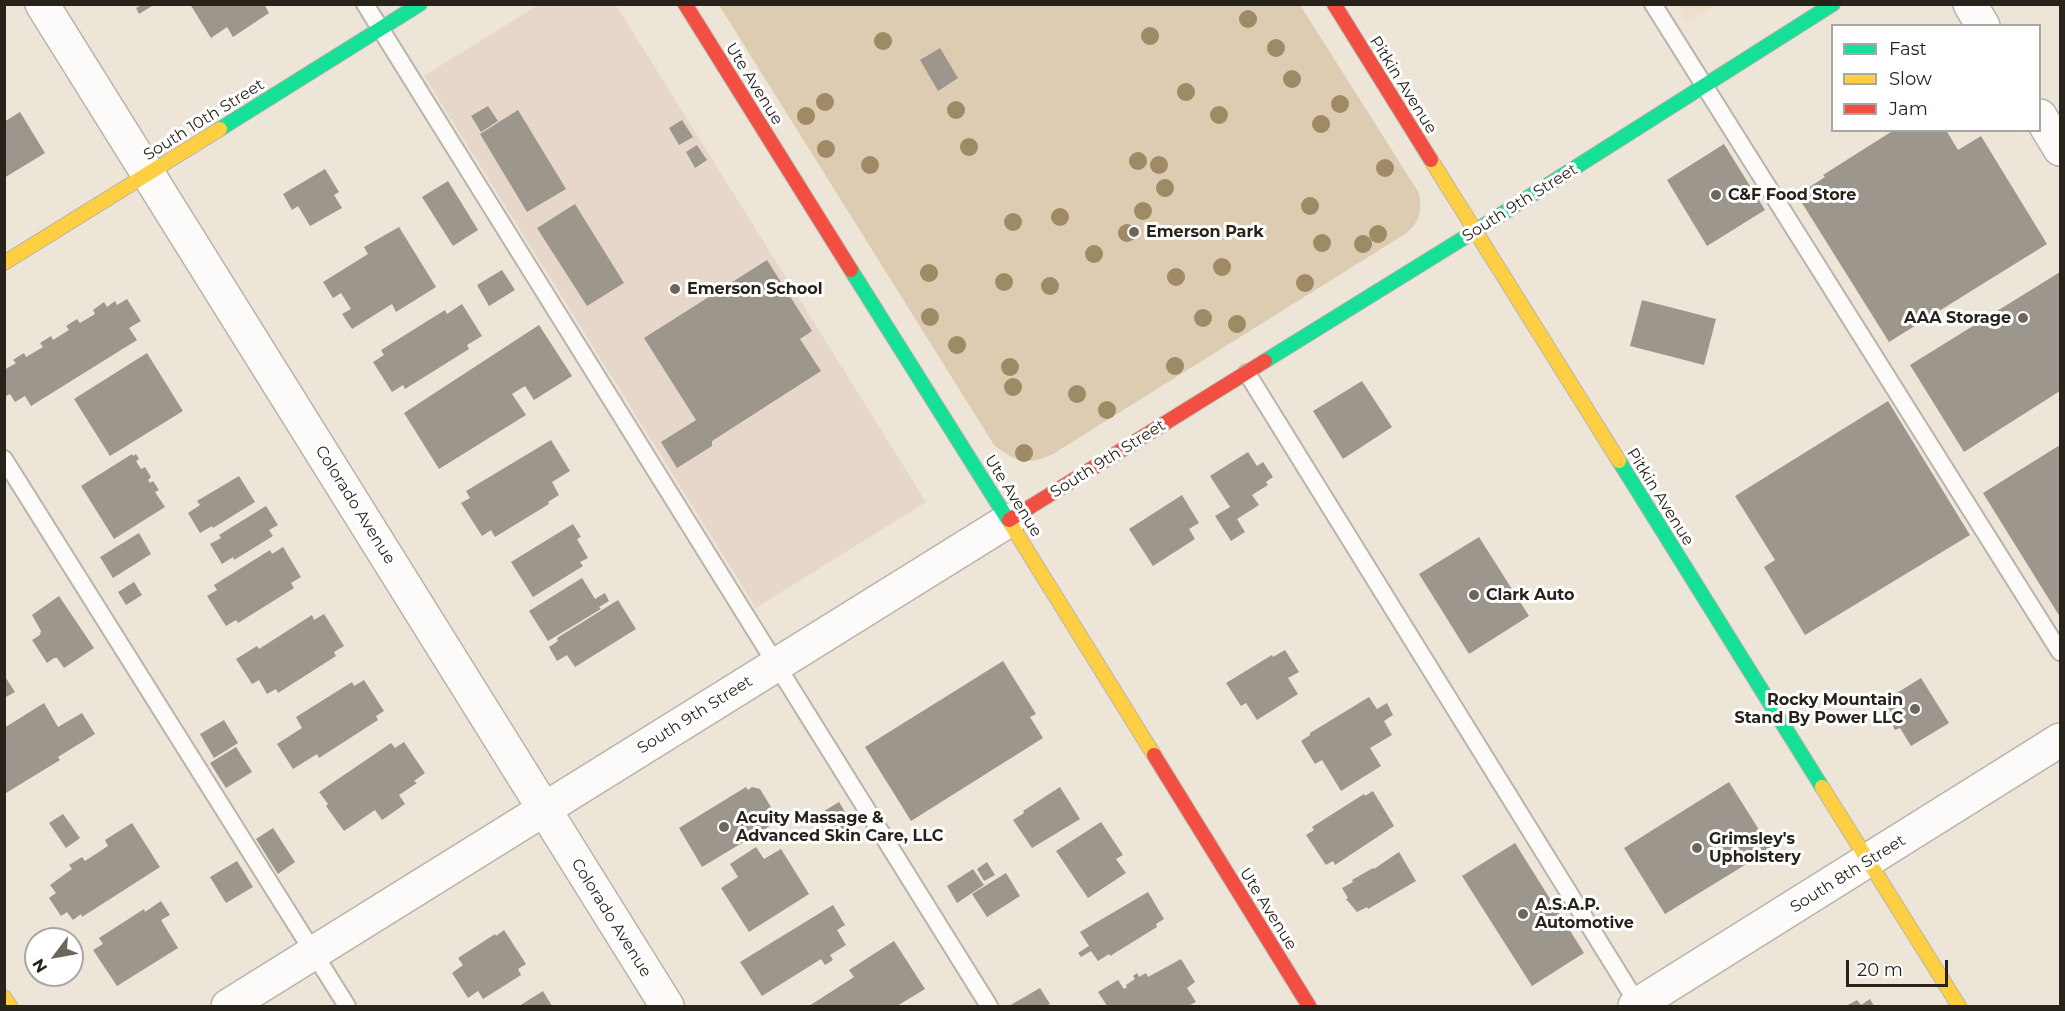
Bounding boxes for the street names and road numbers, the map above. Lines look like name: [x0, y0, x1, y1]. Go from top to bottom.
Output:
street label: Pitkin Avenue: [1365, 33, 1441, 137]
street label: Ute Avenue: [721, 39, 787, 129]
street label: South 10th Street: [140, 75, 268, 165]
street label: South 9th Street: [1459, 160, 1581, 246]
street label: South 9th Street: [1047, 416, 1169, 502]
street label: Colorado Avenue: [311, 442, 399, 568]
street label: Pitkin Avenue: [1622, 445, 1698, 549]
street label: Ute Avenue: [980, 451, 1046, 541]
street label: South 9th Street: [634, 672, 756, 758]
street label: South 8th Street: [1787, 831, 1909, 917]
street label: Colorado Avenue: [567, 855, 655, 981]
street label: Ute Avenue: [1235, 864, 1301, 954]

